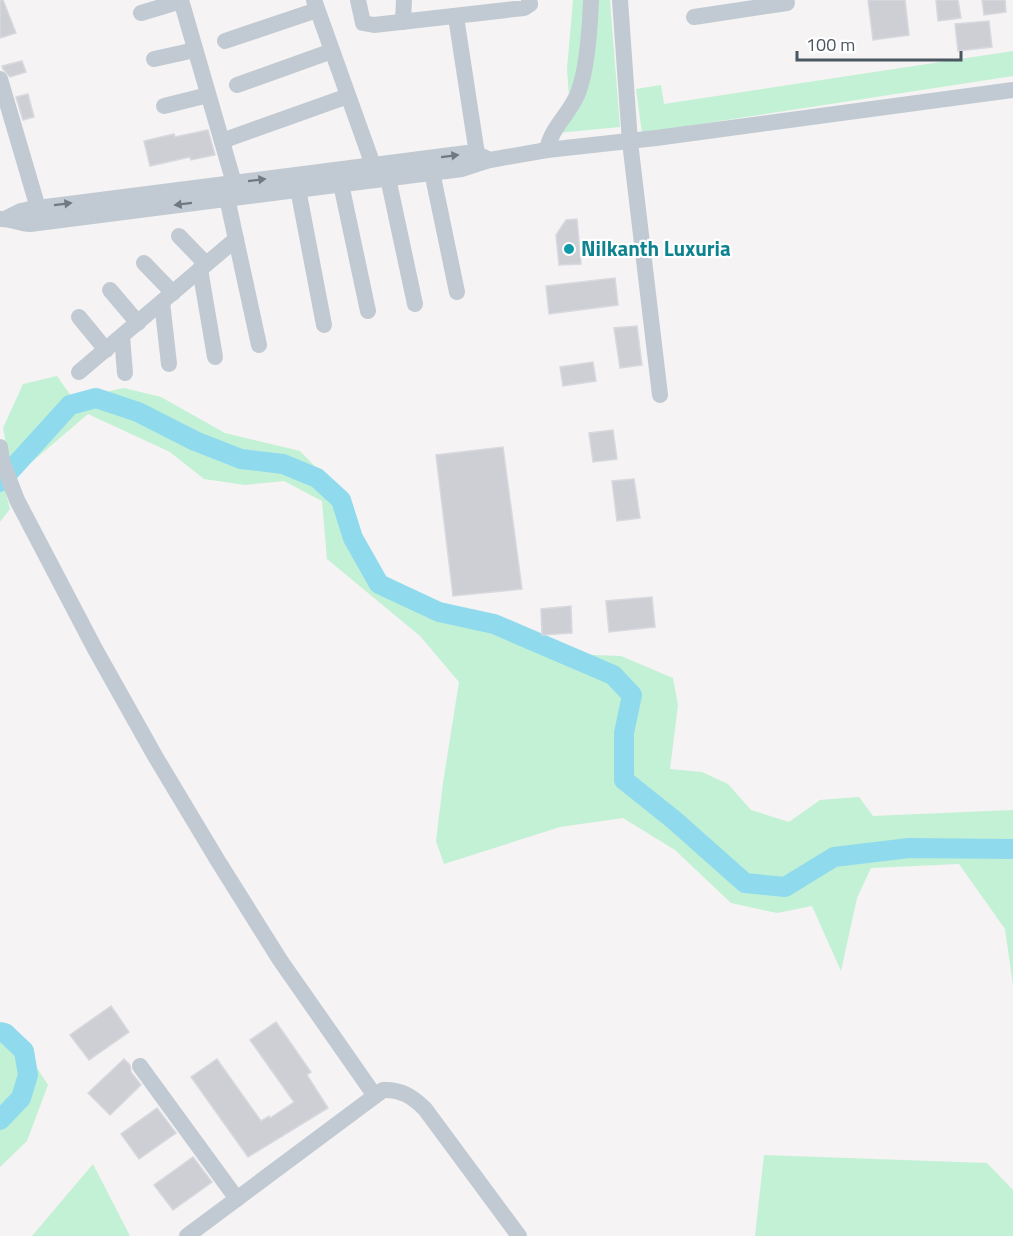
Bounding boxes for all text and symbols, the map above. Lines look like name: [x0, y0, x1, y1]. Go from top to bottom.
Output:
scale bar: [797, 24, 960, 62]
text: 100 m: [806, 31, 855, 58]
one-way arrow: [441, 151, 460, 160]
one-way arrow: [248, 175, 267, 185]
one-way arrow: [173, 199, 192, 209]
one-way arrow: [54, 200, 73, 209]
place label: Nilkanth Luxuria: [581, 232, 731, 264]
marker: Nilkanth Luxuria: [562, 242, 576, 256]

